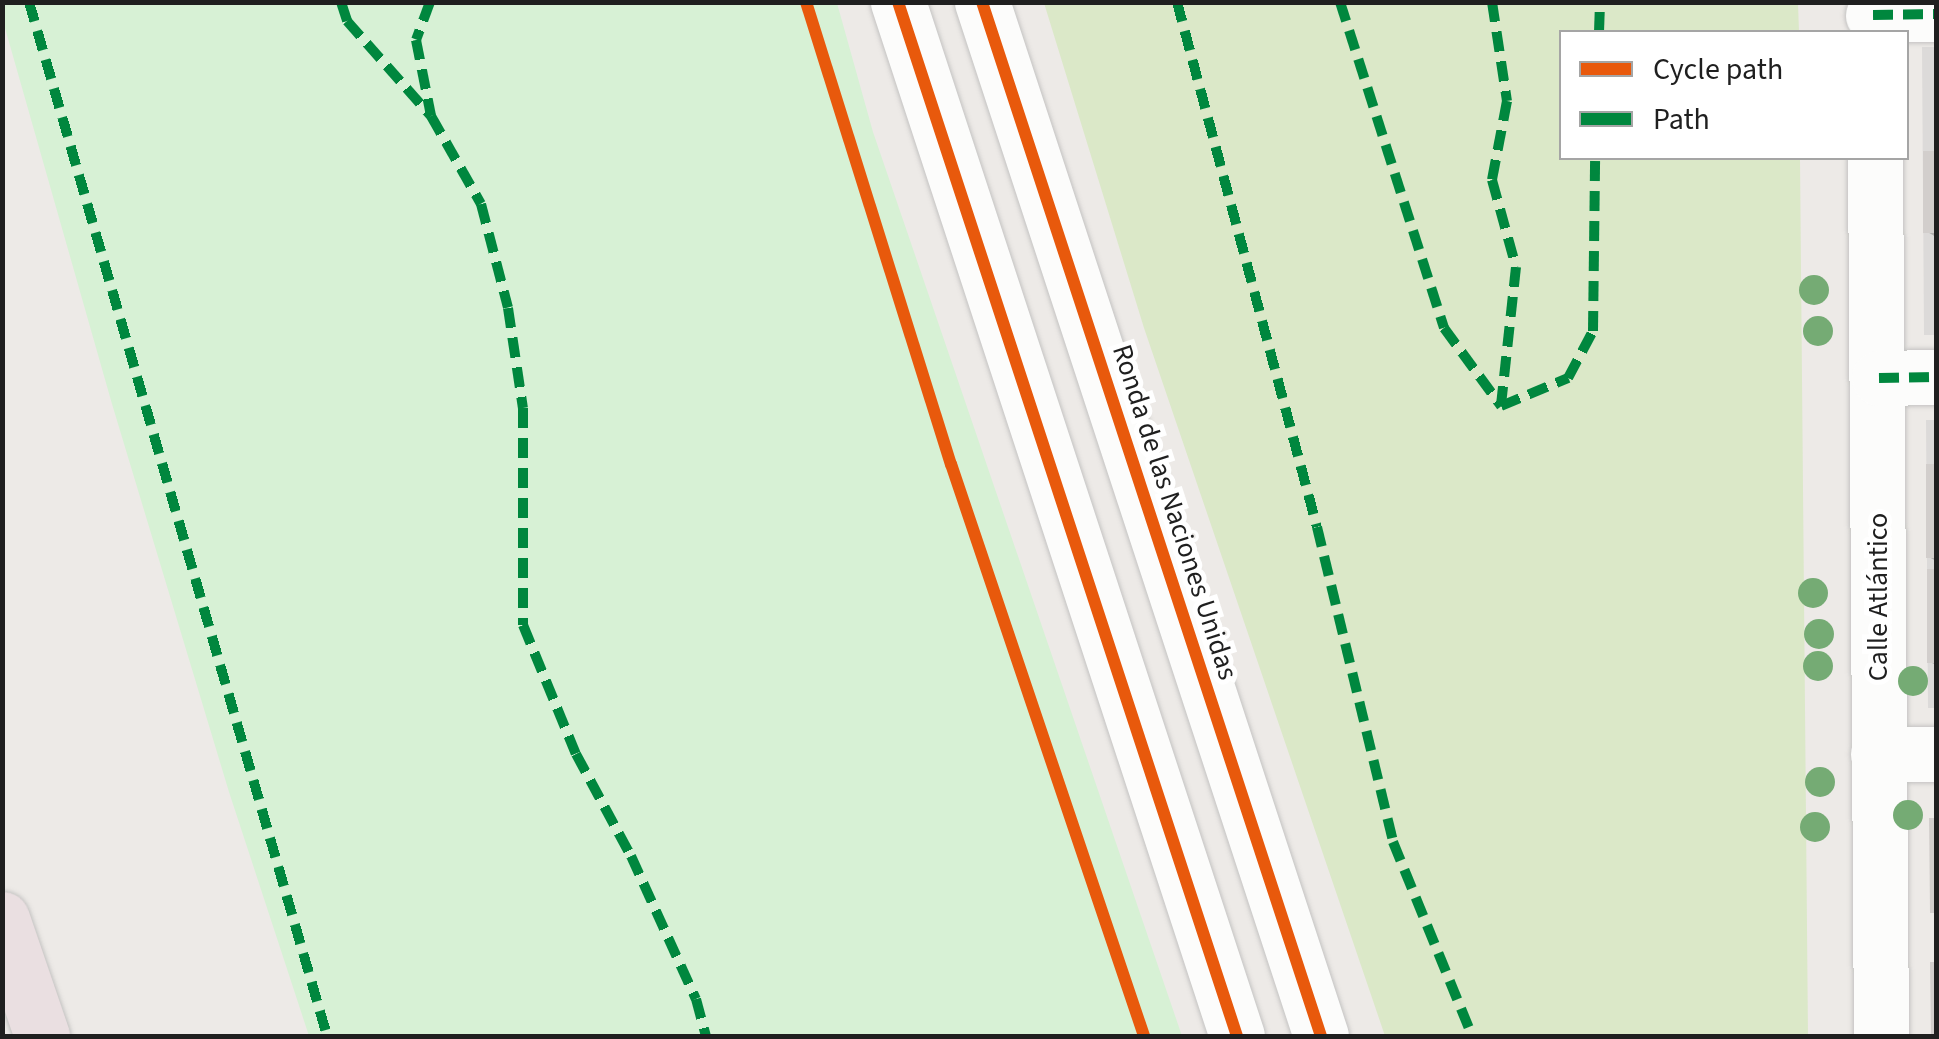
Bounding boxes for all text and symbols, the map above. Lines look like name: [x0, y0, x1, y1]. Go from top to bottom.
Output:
legend: [1559, 30, 1909, 160]
text: Cycle path: [1653, 48, 1783, 91]
text: Path: [1653, 98, 1710, 141]
street label: Ronda de las Naciones Unidas: [1105, 340, 1245, 684]
street label: Calle Atlántico: [1861, 513, 1895, 681]

